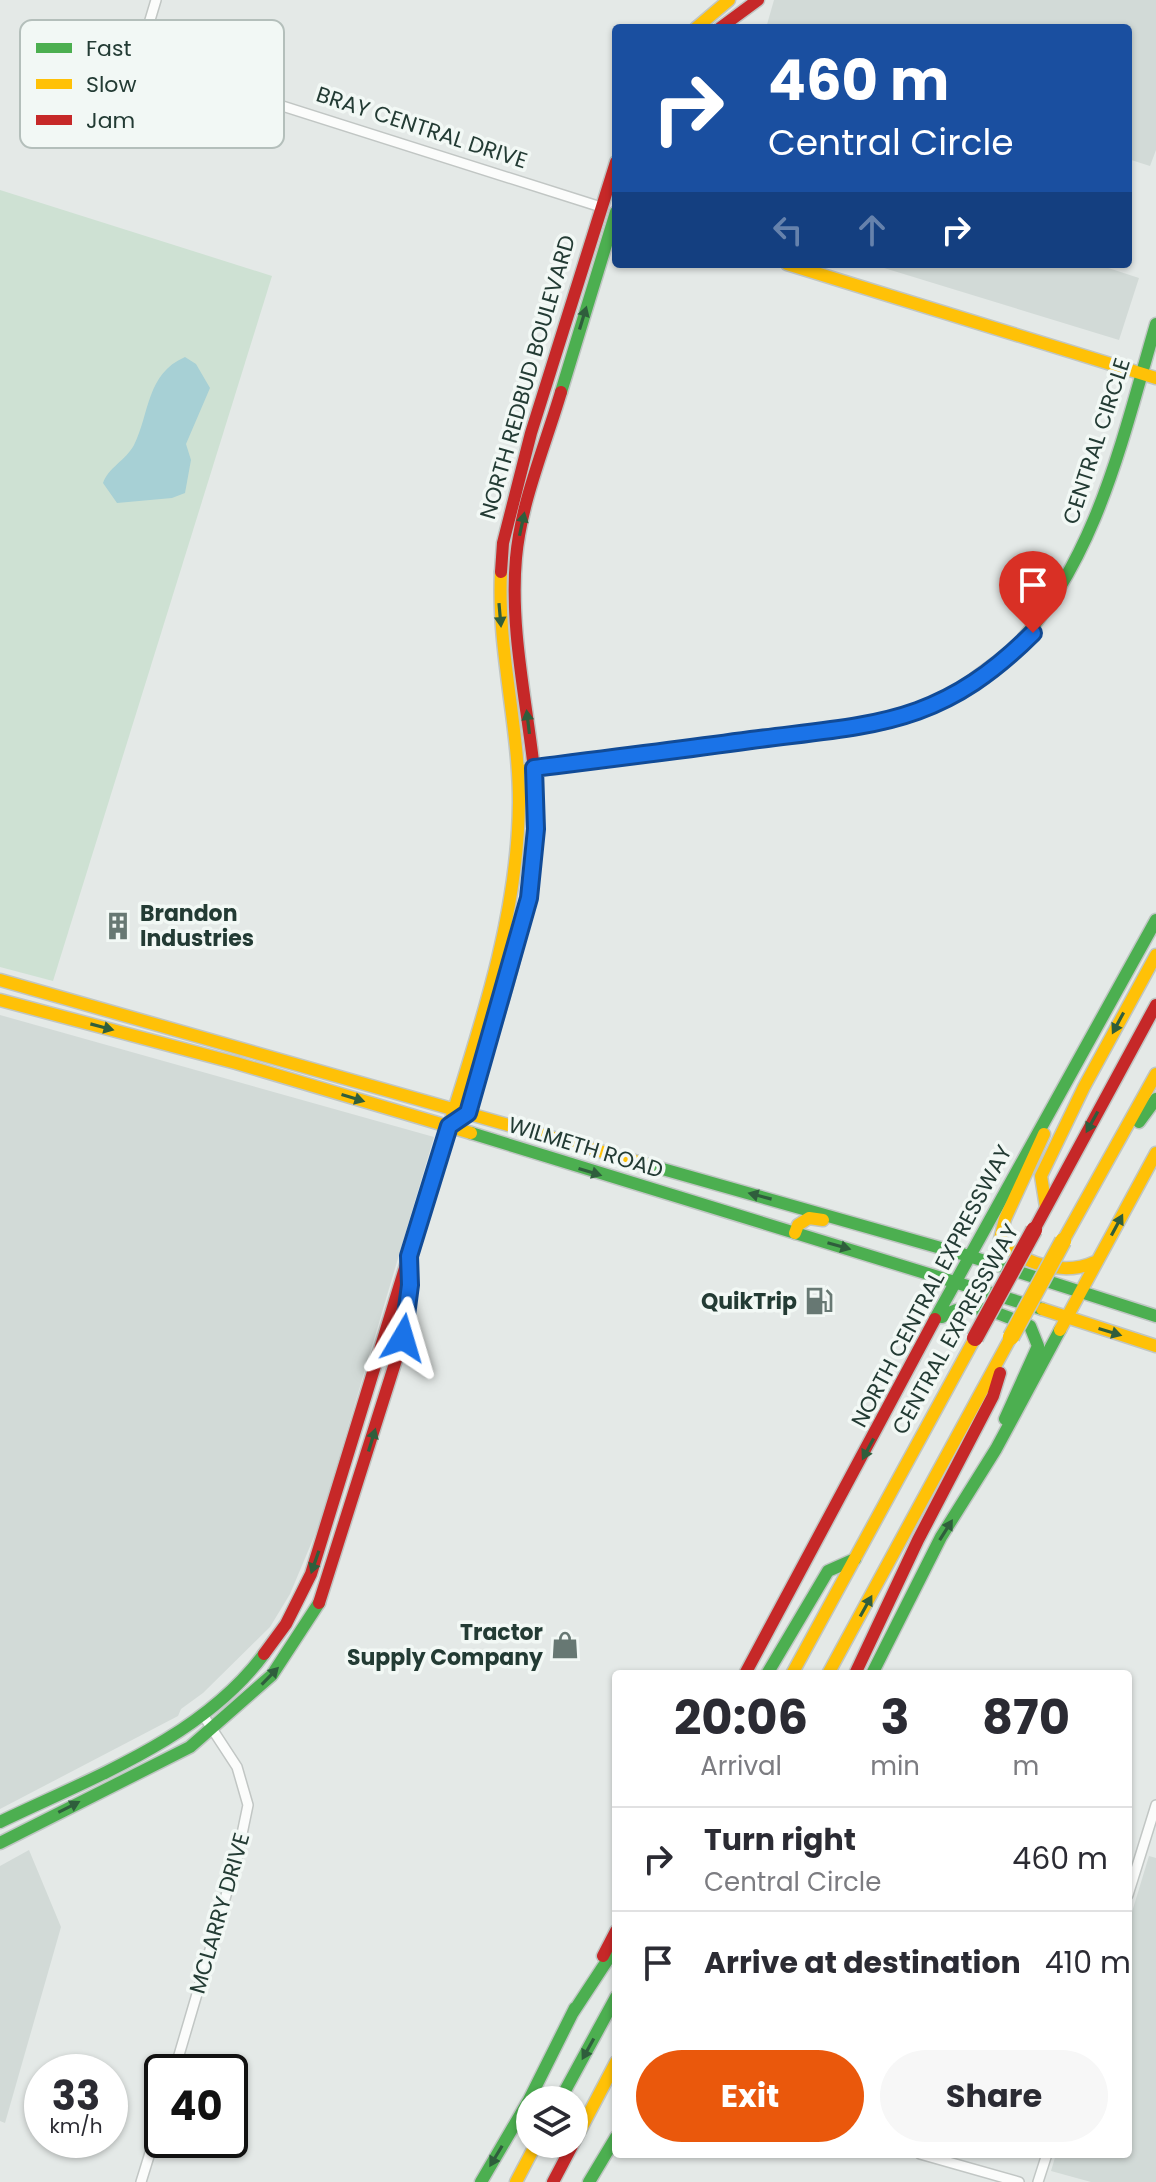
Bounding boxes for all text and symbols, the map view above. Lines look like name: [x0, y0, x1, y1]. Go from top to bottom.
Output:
legend: [20, 20, 284, 148]
text: Fast: [86, 33, 131, 64]
text: 460 m: [768, 41, 949, 120]
icon: right: [636, 56, 740, 160]
text: Slow: [86, 69, 136, 100]
street label: BRAY CENTRAL DRIVE: [312, 79, 531, 176]
text: Jam: [86, 105, 135, 136]
text: Central Circle: [768, 117, 1014, 168]
icon: left: [766, 208, 810, 252]
icon: ahead: [850, 208, 894, 252]
icon: right: [934, 208, 978, 252]
street label: NORTH REDBUD BOULEVARD: [472, 231, 583, 523]
one-way arrow: [577, 306, 590, 330]
street label: CENTRAL CIRCLE: [1055, 354, 1138, 528]
one-way arrow: [516, 512, 529, 537]
pin: [999, 551, 1067, 633]
icon: arrive: [1011, 563, 1055, 607]
one-way arrow: [494, 603, 507, 628]
one-way arrow: [521, 709, 534, 734]
place label: Brandon Industries: [140, 898, 254, 954]
building icon: Brandon Industries: [103, 911, 133, 941]
one-way arrow: [1112, 1012, 1126, 1034]
one-way arrow: [91, 1021, 115, 1034]
one-way arrow: [341, 1092, 365, 1105]
street label: WILMETH ROAD: [504, 1109, 667, 1186]
one-way arrow: [1085, 1111, 1099, 1134]
street label: NORTH CENTRAL EXPRESSWAY: [845, 1140, 1017, 1432]
one-way arrow: [579, 1166, 603, 1179]
one-way arrow: [747, 1189, 771, 1202]
one-way arrow: [1111, 1213, 1124, 1236]
street label: CENTRAL EXPRESSWAY: [886, 1219, 1024, 1439]
one-way arrow: [828, 1240, 852, 1253]
place label: QuikTrip: [701, 1286, 797, 1317]
fuel station icon: QuikTrip: [804, 1286, 834, 1316]
position arrow: [361, 1296, 445, 1380]
one-way arrow: [1098, 1326, 1122, 1339]
one-way arrow: [366, 1428, 379, 1452]
one-way arrow: [861, 1438, 875, 1460]
one-way arrow: [939, 1519, 953, 1541]
one-way arrow: [308, 1550, 320, 1574]
one-way arrow: [859, 1594, 873, 1617]
place label: Tractor Supply Company: [347, 1617, 543, 1673]
shop icon: Tractor Supply Company: [550, 1630, 580, 1660]
one-way arrow: [260, 1667, 278, 1686]
text: 20:06: [674, 1684, 808, 1751]
text: 3: [881, 1684, 910, 1751]
text: 870: [982, 1684, 1070, 1751]
text: Arrival: [700, 1748, 782, 1784]
text: min: [870, 1748, 920, 1784]
text: m: [1013, 1748, 1039, 1784]
one-way arrow: [58, 1801, 81, 1814]
text: Turn right: [704, 1818, 856, 1861]
street label: MCLARRY DRIVE: [182, 1829, 257, 1997]
icon: right: [636, 1837, 680, 1881]
text: 460 m: [1012, 1837, 1108, 1880]
text: Central Circle: [704, 1864, 881, 1900]
icon: arrive: [636, 1941, 680, 1985]
text: Arrive at destination: [704, 1941, 1021, 1984]
text: 410 m: [1045, 1941, 1131, 1984]
one-way arrow: [581, 2037, 595, 2060]
button: Exit: [636, 2050, 864, 2142]
button: Share: [880, 2050, 1108, 2142]
speed limit sign: 40: [144, 2054, 248, 2158]
text: 33: [52, 2068, 100, 2124]
map controls: [516, 2086, 588, 2158]
button: layers: [516, 2086, 588, 2158]
text: km/h: [49, 2112, 103, 2140]
one-way arrow: [489, 2145, 503, 2167]

